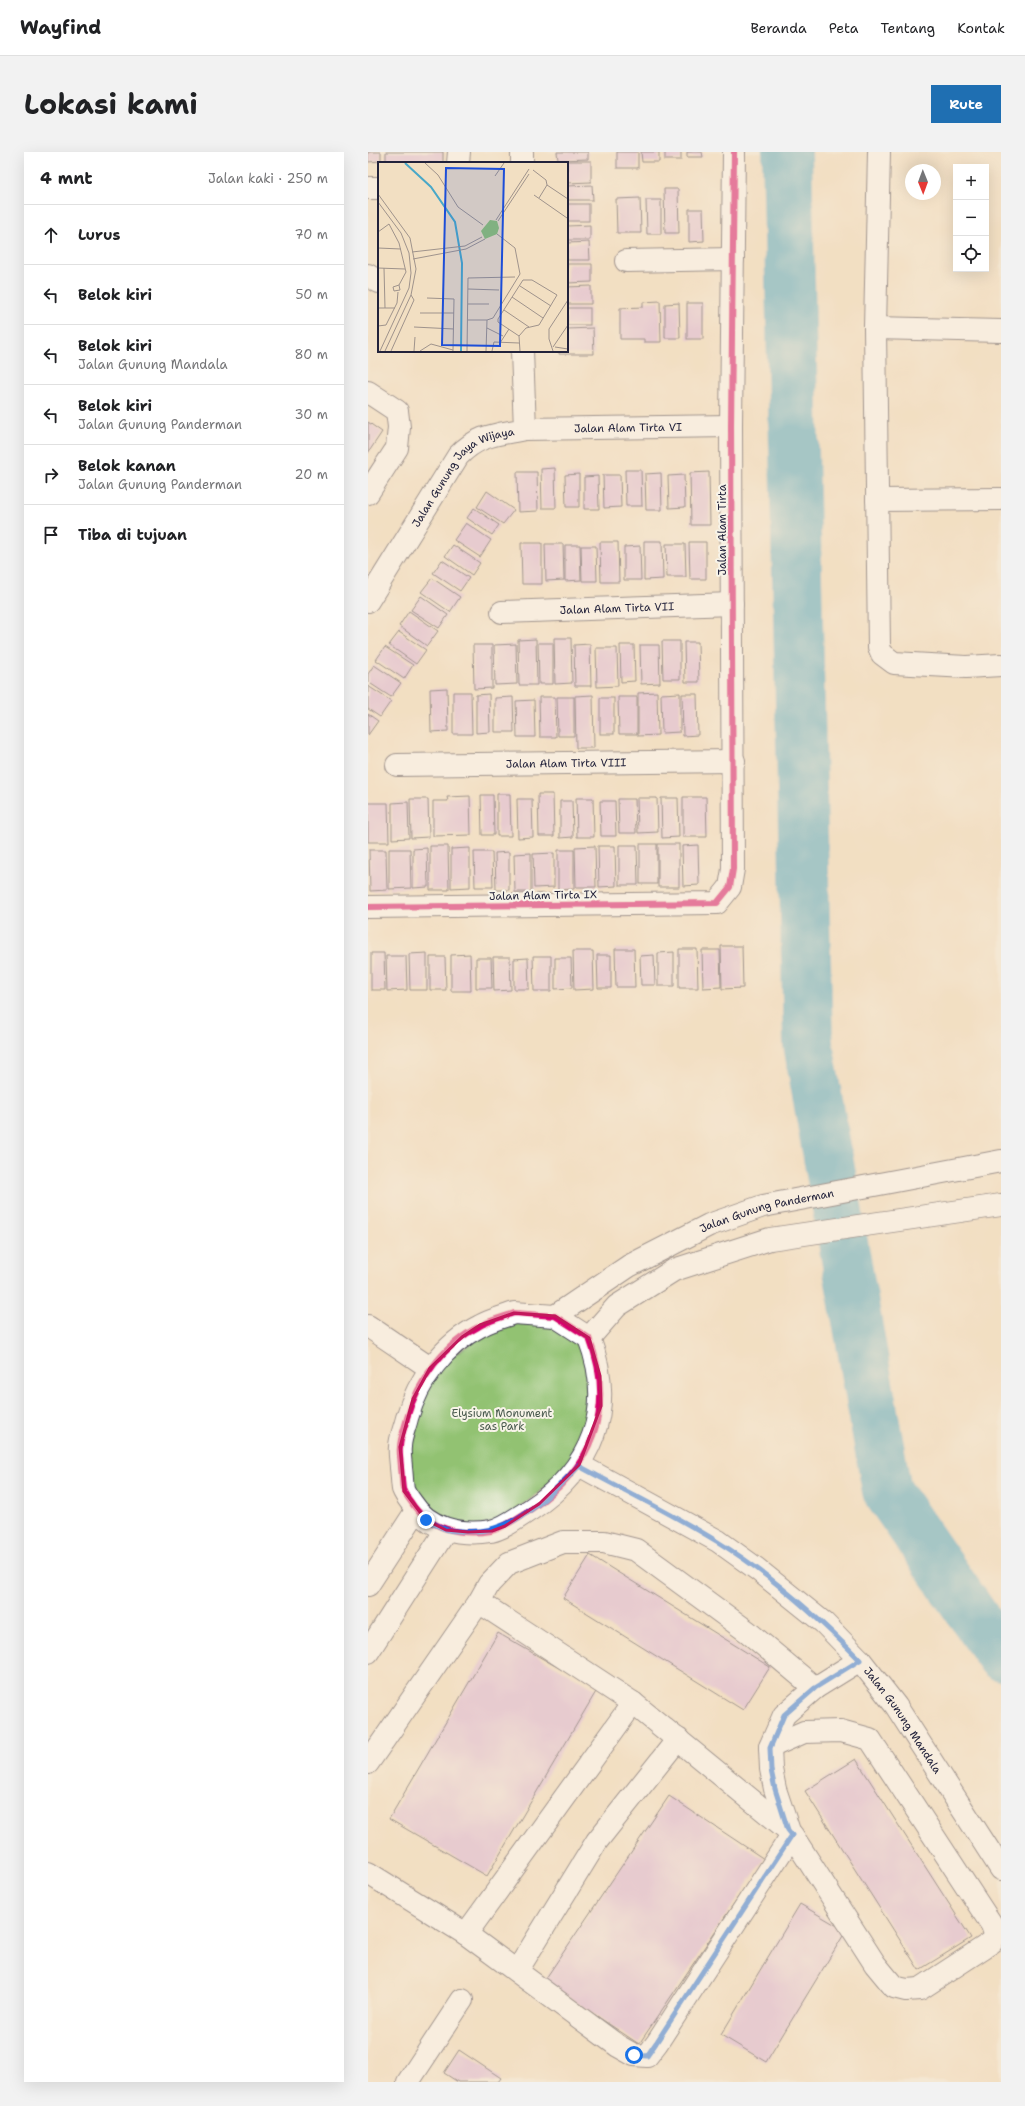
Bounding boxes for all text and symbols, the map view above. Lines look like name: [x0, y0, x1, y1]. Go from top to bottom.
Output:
text: Wayfind: [20, 15, 101, 40]
text: Beranda: [750, 19, 807, 37]
text: Peta: [829, 19, 859, 37]
text: Tentang: [881, 19, 935, 37]
text: Kontak: [957, 19, 1005, 37]
text: Lokasi kami: [24, 85, 198, 123]
button: Rute: [931, 85, 1001, 123]
inset map: [378, 162, 568, 352]
north arrow: [905, 164, 941, 200]
map controls: [953, 164, 989, 272]
button: +: [953, 164, 989, 200]
text: 4 mnt: [40, 167, 93, 189]
text: Jalan kaki · 250 m: [208, 170, 328, 187]
button: −: [953, 200, 989, 236]
icon: ahead: [40, 224, 62, 246]
text: Lurus: [78, 225, 120, 245]
text: 70 m: [294, 226, 328, 243]
button: locate: [953, 236, 989, 272]
icon: left: [40, 284, 62, 306]
text: Belok kiri: [78, 285, 152, 305]
text: 50 m: [295, 286, 328, 303]
text: Belok kiri: [78, 336, 152, 356]
icon: left: [40, 344, 62, 366]
text: 80 m: [294, 346, 328, 363]
text: Jalan Gunung Mandala: [78, 356, 228, 373]
text: Belok kiri: [78, 396, 152, 416]
icon: left: [40, 404, 62, 426]
text: 30 m: [294, 406, 328, 423]
text: Jalan Gunung Panderman: [78, 416, 242, 433]
street label: Jalan Alam Tirta VI: [574, 420, 682, 436]
street label: Jalan Gunung Jaya Wijaya: [409, 424, 516, 530]
text: Belok kanan: [78, 456, 176, 476]
icon: right: [40, 464, 62, 486]
text: 20 m: [295, 466, 328, 483]
text: Jalan Gunung Panderman: [78, 476, 242, 493]
street label: Jalan Alam Tirta: [715, 484, 730, 575]
icon: arrive: [40, 524, 62, 546]
text: Tiba di tujuan: [78, 525, 187, 545]
street label: Jalan Alam Tirta VII: [559, 599, 674, 618]
street label: Jalan Alam Tirta VIII: [506, 755, 626, 772]
street label: Jalan Alam Tirta IX: [489, 887, 597, 904]
street label: Jalan Gunung Panderman: [697, 1186, 835, 1237]
park label: Elysium Monument sas Park: [452, 1406, 553, 1434]
route end: [417, 1511, 435, 1529]
street label: Jalan Gunung Mandala: [860, 1664, 945, 1777]
route start: [625, 2046, 643, 2064]

